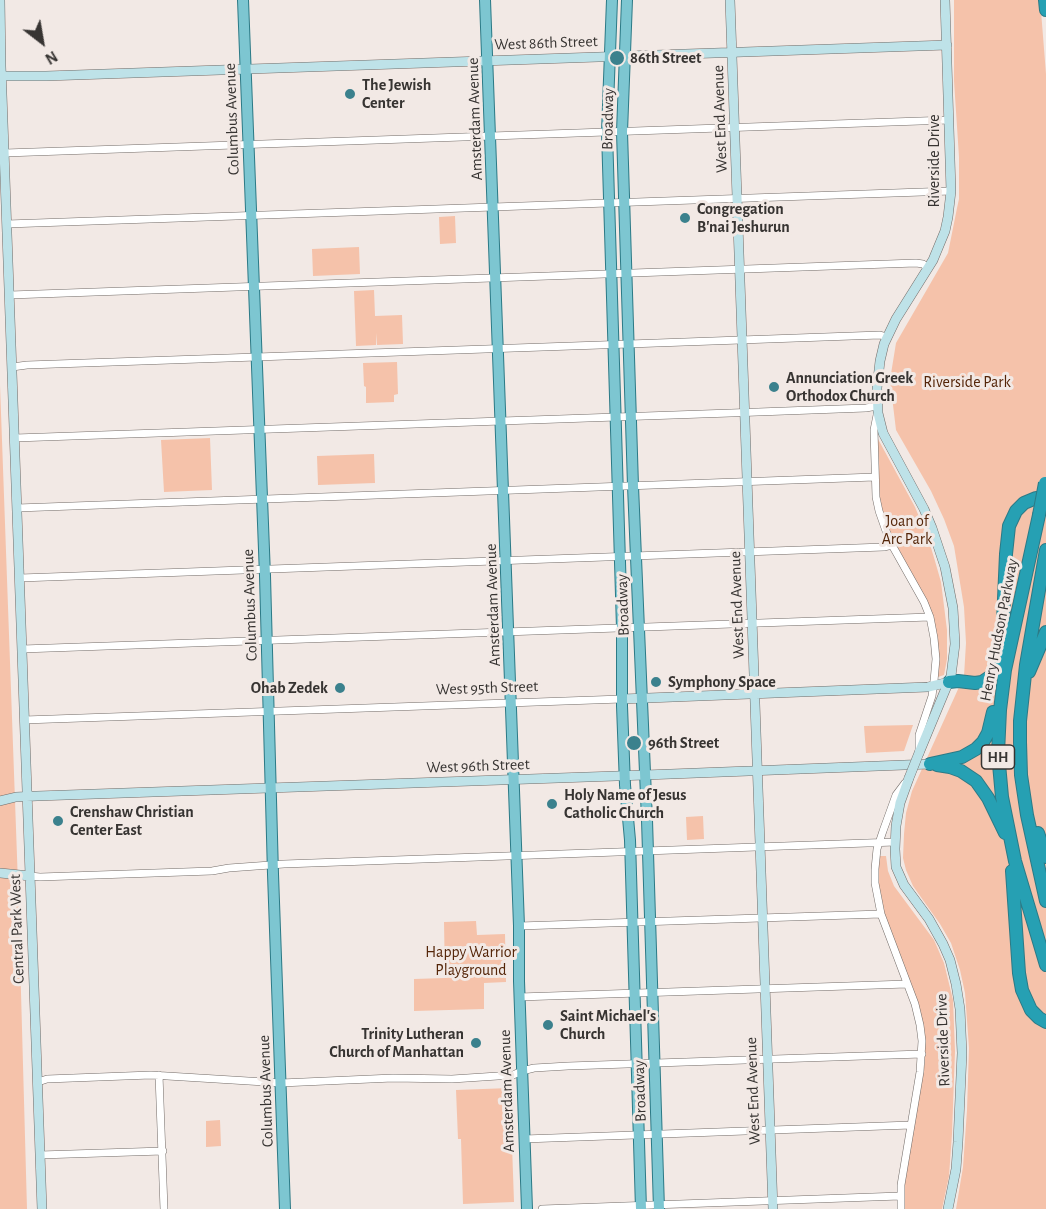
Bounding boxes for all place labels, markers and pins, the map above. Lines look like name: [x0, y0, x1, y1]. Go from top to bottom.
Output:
place label: 86th Street: [630, 48, 701, 68]
marker: 86th Street: [608, 49, 626, 67]
place label: The Jewish Center: [362, 75, 431, 113]
marker: The Jewish Center: [343, 87, 357, 101]
place label: Congregation B'nai Jeshurun: [697, 199, 790, 237]
marker: Congregation B'nai Jeshurun: [678, 211, 692, 225]
place label: Annunciation Greek Orthodox Church: [786, 368, 913, 406]
marker: Annunciation Greek Orthodox Church: [767, 380, 781, 394]
place label: Symphony Space: [668, 672, 776, 692]
marker: Symphony Space: [649, 675, 663, 689]
place label: Ohab Zedek: [251, 678, 328, 698]
marker: Ohab Zedek: [333, 681, 347, 695]
place label: 96th Street: [648, 733, 719, 753]
marker: 96th Street: [625, 734, 643, 752]
place label: Holy Name of Jesus Catholic Church: [564, 785, 686, 823]
marker: Holy Name of Jesus Catholic Church: [545, 797, 559, 811]
place label: Crenshaw Christian Center East: [70, 802, 194, 840]
marker: Crenshaw Christian Center East: [51, 814, 65, 828]
place label: Saint Michael's Church: [560, 1006, 656, 1044]
marker: Saint Michael's Church: [541, 1018, 555, 1032]
place label: Trinity Lutheran Church of Manhattan: [329, 1024, 464, 1062]
marker: Trinity Lutheran Church of Manhattan: [469, 1036, 483, 1050]

